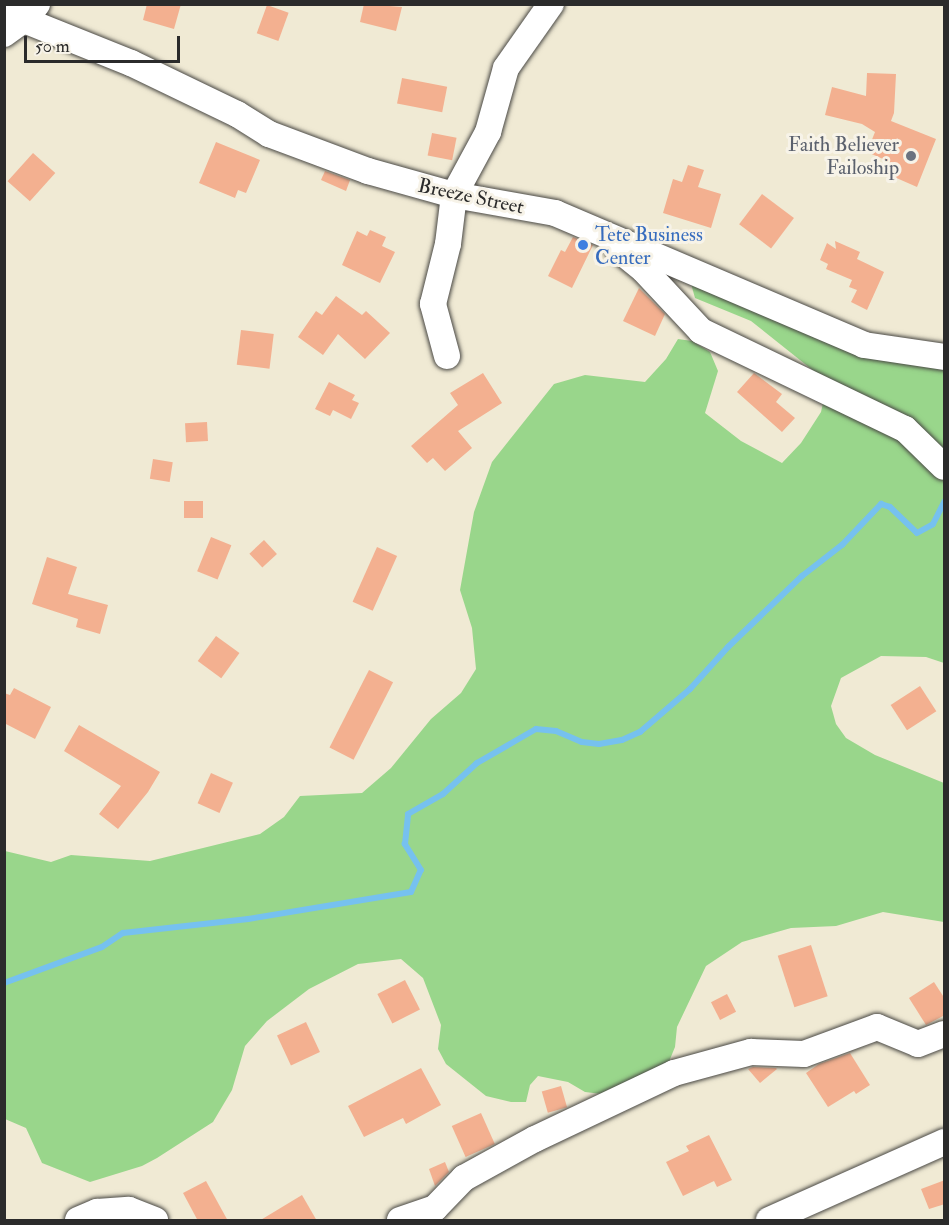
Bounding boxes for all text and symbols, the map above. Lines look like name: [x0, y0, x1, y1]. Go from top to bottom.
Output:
scale bar: [27, 24, 183, 62]
text: 50 m: [35, 35, 70, 58]
place label: Faith Believer Failoship: [788, 132, 899, 179]
marker: Faith Believer Failoship: [904, 149, 918, 163]
street label: Breeze Street: [416, 173, 526, 219]
place label: Tete Business Center: [595, 222, 703, 269]
marker: Tete Business Center: [576, 238, 590, 252]

